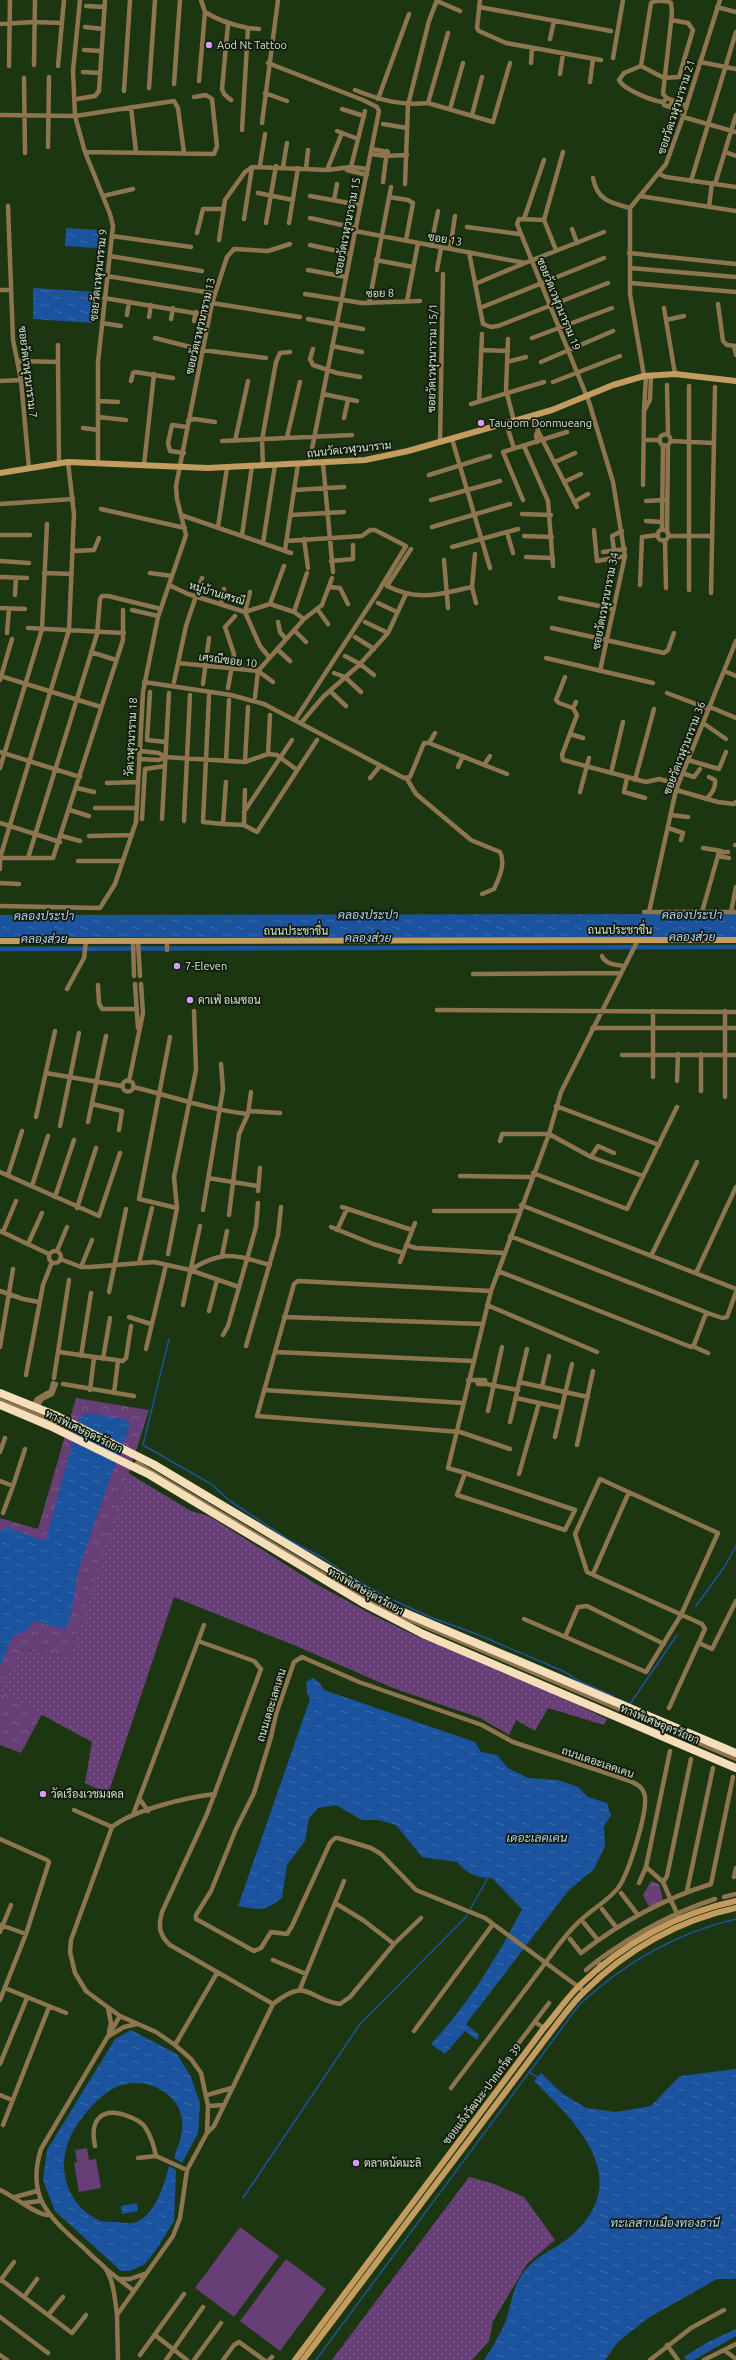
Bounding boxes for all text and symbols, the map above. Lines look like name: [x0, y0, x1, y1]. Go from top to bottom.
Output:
place label: Aod Nt Tattoo: [217, 39, 287, 51]
marker: Aod Nt Tattoo: [204, 40, 214, 50]
street label: ซอยวัดเวฬุวนาราม 21: [654, 58, 700, 157]
street label: ซอยวัดเวฬุวนาราม 15: [331, 176, 365, 276]
street label: ซอยวัดเวฬุวนาราม 9: [86, 228, 112, 322]
street label: ซอย 13: [427, 230, 463, 248]
street label: ซอยวัดเวฬุวนาราม 19: [532, 256, 584, 353]
street label: ซอยวัดเวฬุวนาราม 13: [182, 276, 220, 376]
street label: ซอย 8: [366, 287, 394, 299]
street label: ซอยวัดเวฬุวนาราม 15/1: [424, 303, 442, 413]
street label: ซอยวัดเวฬุวนาราม 7: [13, 325, 41, 419]
place label: Taugom Donmueang: [489, 417, 592, 429]
marker: Taugom Donmueang: [476, 418, 486, 428]
street label: ถนนวัดเวฬุวนาราม: [306, 438, 392, 462]
street label: ซอยวัดเวฬุวนาราม 34: [589, 551, 623, 651]
street label: หมู่บ้านเศรณี: [187, 577, 247, 609]
street label: เศรณีซอย 10: [198, 648, 258, 670]
street label: วัดเวฬุวนาราม 18: [122, 697, 142, 777]
street label: ซอยวัดเวฬุวนาราม 36: [660, 699, 710, 797]
water label: คลองประปา: [338, 908, 398, 921]
water label: คลองประปา: [662, 908, 722, 921]
water label: คลองประปา: [14, 909, 74, 922]
street label: ถนนประชาชื่น: [588, 919, 652, 936]
street label: ถนนประชาชื่น: [264, 920, 328, 937]
water label: คลองส่วย: [669, 930, 715, 943]
water label: คลองส่วย: [345, 931, 391, 944]
water label: คลองส่วย: [21, 932, 67, 945]
place label: 7-Eleven: [185, 960, 227, 972]
marker: 7-Eleven: [172, 961, 182, 971]
place label: คาเฟ่ อเมซอน: [198, 993, 261, 1006]
marker: คาเฟ่ อเมซอน: [185, 995, 195, 1005]
street label: ทางพิเศษอุดรรัถยา: [42, 1406, 125, 1458]
street label: ทางพิเศษอุดรรัถยา: [325, 1564, 406, 1619]
street label: ถนนเดอะเลคเคน: [254, 1667, 288, 1743]
street label: ทางพิเศษอุดรรัถยา: [618, 1701, 702, 1749]
street label: ถนนเดอะเลคเคน: [560, 1744, 636, 1780]
place label: วัดเรืองเวชมงคล: [51, 1787, 124, 1800]
marker: วัดเรืองเวชมงคล: [38, 1789, 48, 1799]
water label: เดอะเลคเคน: [507, 1831, 568, 1844]
street label: ซอยแจ้งวัฒนะ-ปากเกร็ด 39: [438, 2039, 524, 2147]
place label: ตลาดนัดมะลิ: [364, 2156, 421, 2169]
marker: ตลาดนัดมะลิ: [351, 2158, 361, 2168]
water label: ทะเลสาบเมืองทองธานี: [610, 2215, 721, 2229]

